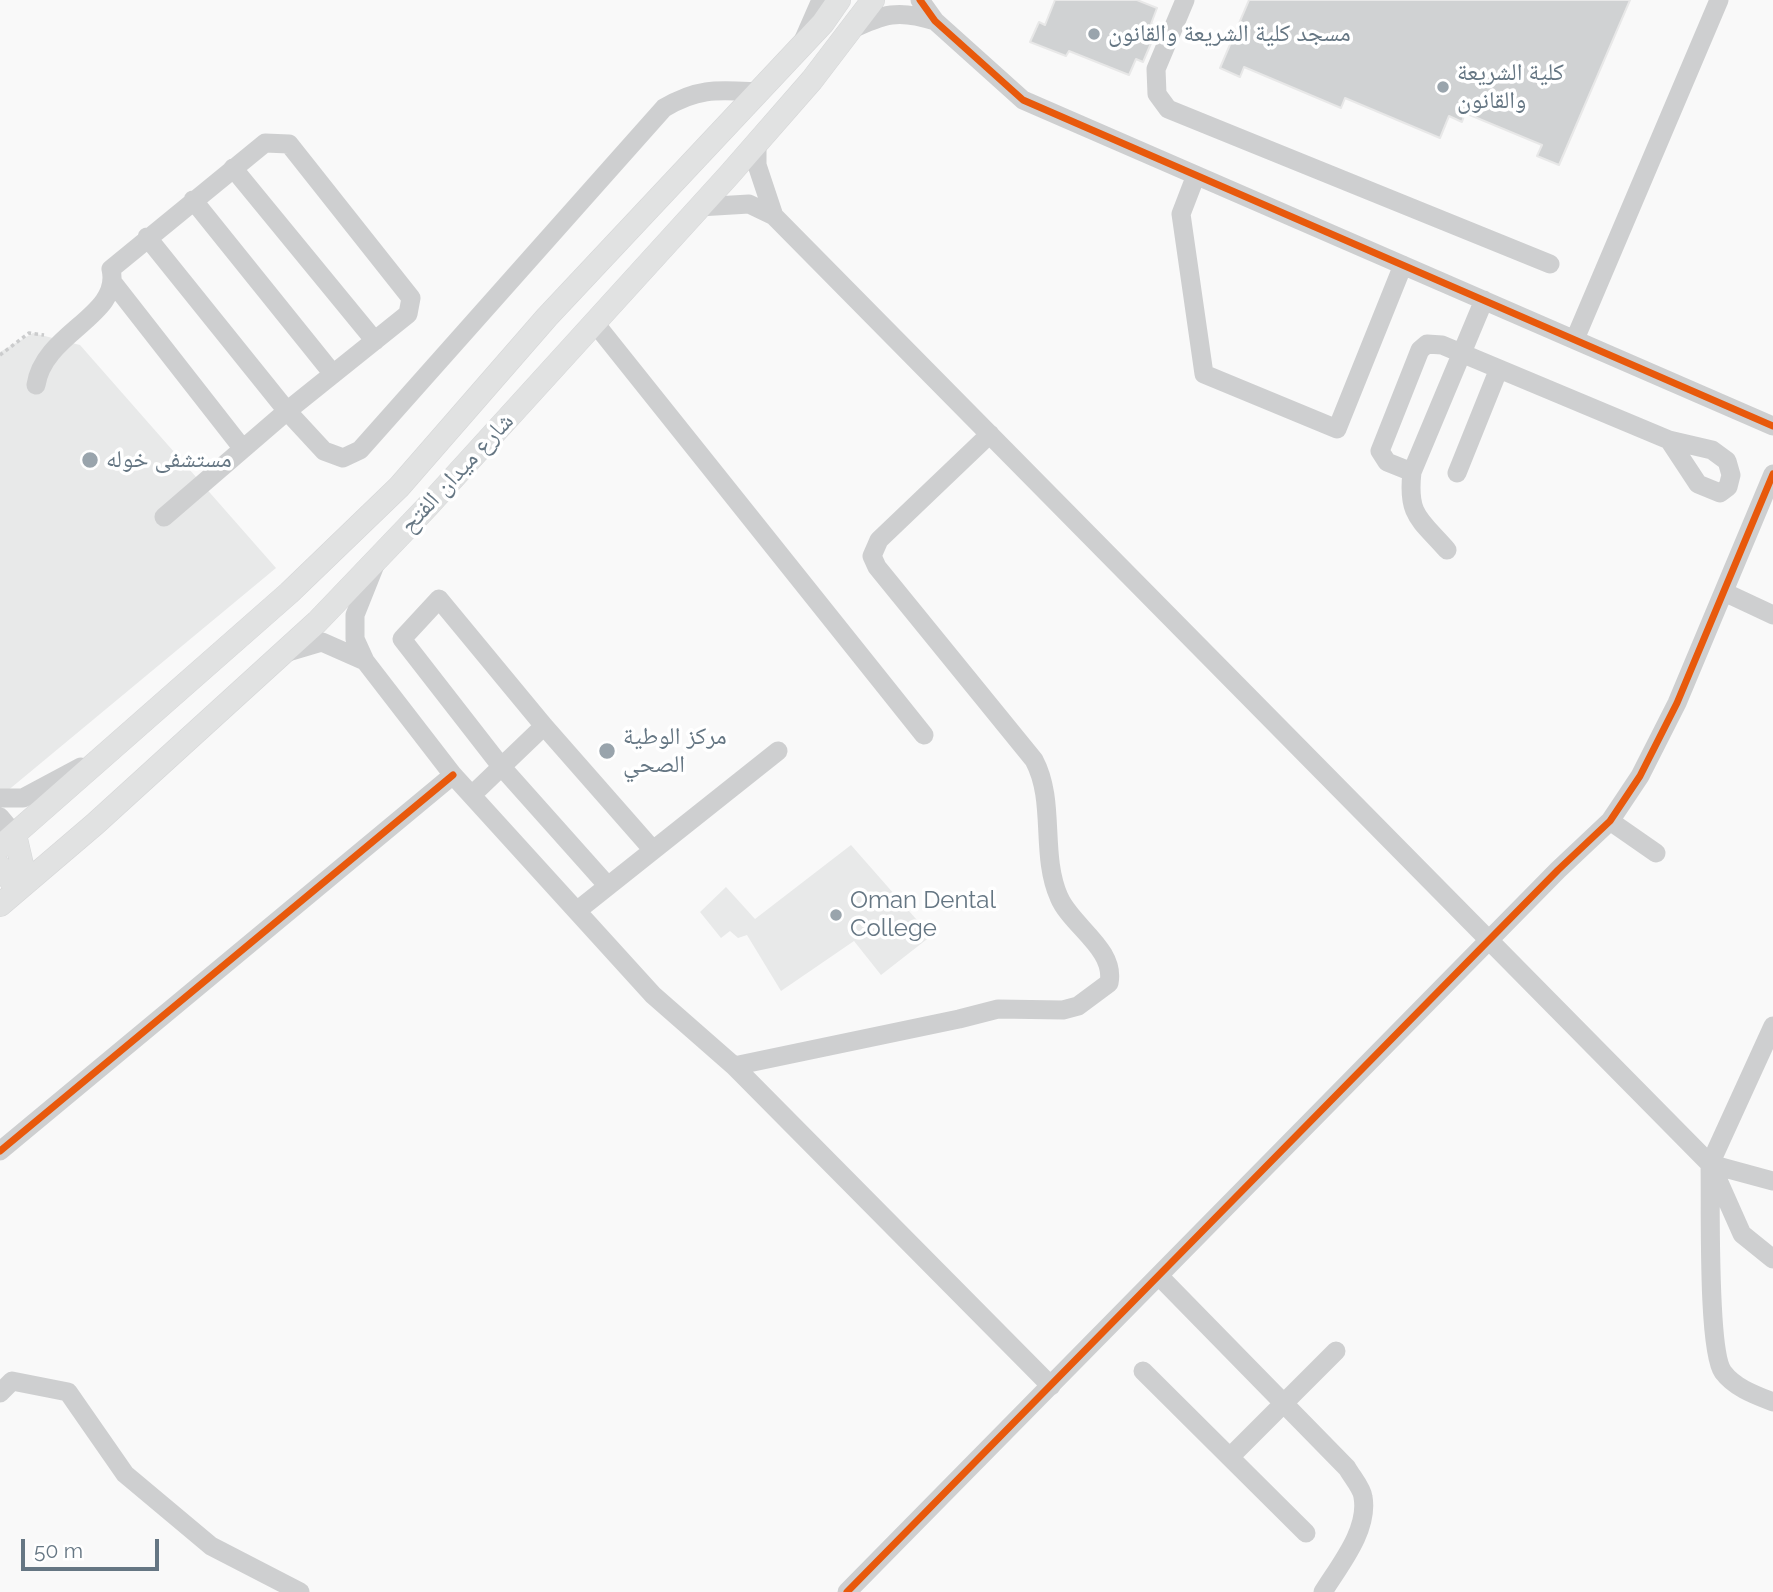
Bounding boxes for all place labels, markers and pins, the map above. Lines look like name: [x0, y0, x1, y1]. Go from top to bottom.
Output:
place label: مسجد كلية الشريعة والقانون: [1108, 20, 1351, 48]
marker: مسجد كلية الشريعة والقانون: [1086, 26, 1102, 42]
place label: كلية الشريعة والقانون: [1457, 59, 1564, 115]
marker: كلية الشريعة والقانون: [1435, 79, 1451, 95]
place label: مستشفى خوله: [106, 446, 232, 474]
marker: مستشفى خوله: [80, 450, 100, 470]
place label: مركز الوطية الصحي: [623, 723, 727, 779]
marker: مركز الوطية الصحي: [597, 741, 617, 761]
place label: Oman Dental College: [850, 887, 996, 943]
marker: Oman Dental College: [828, 907, 844, 923]

